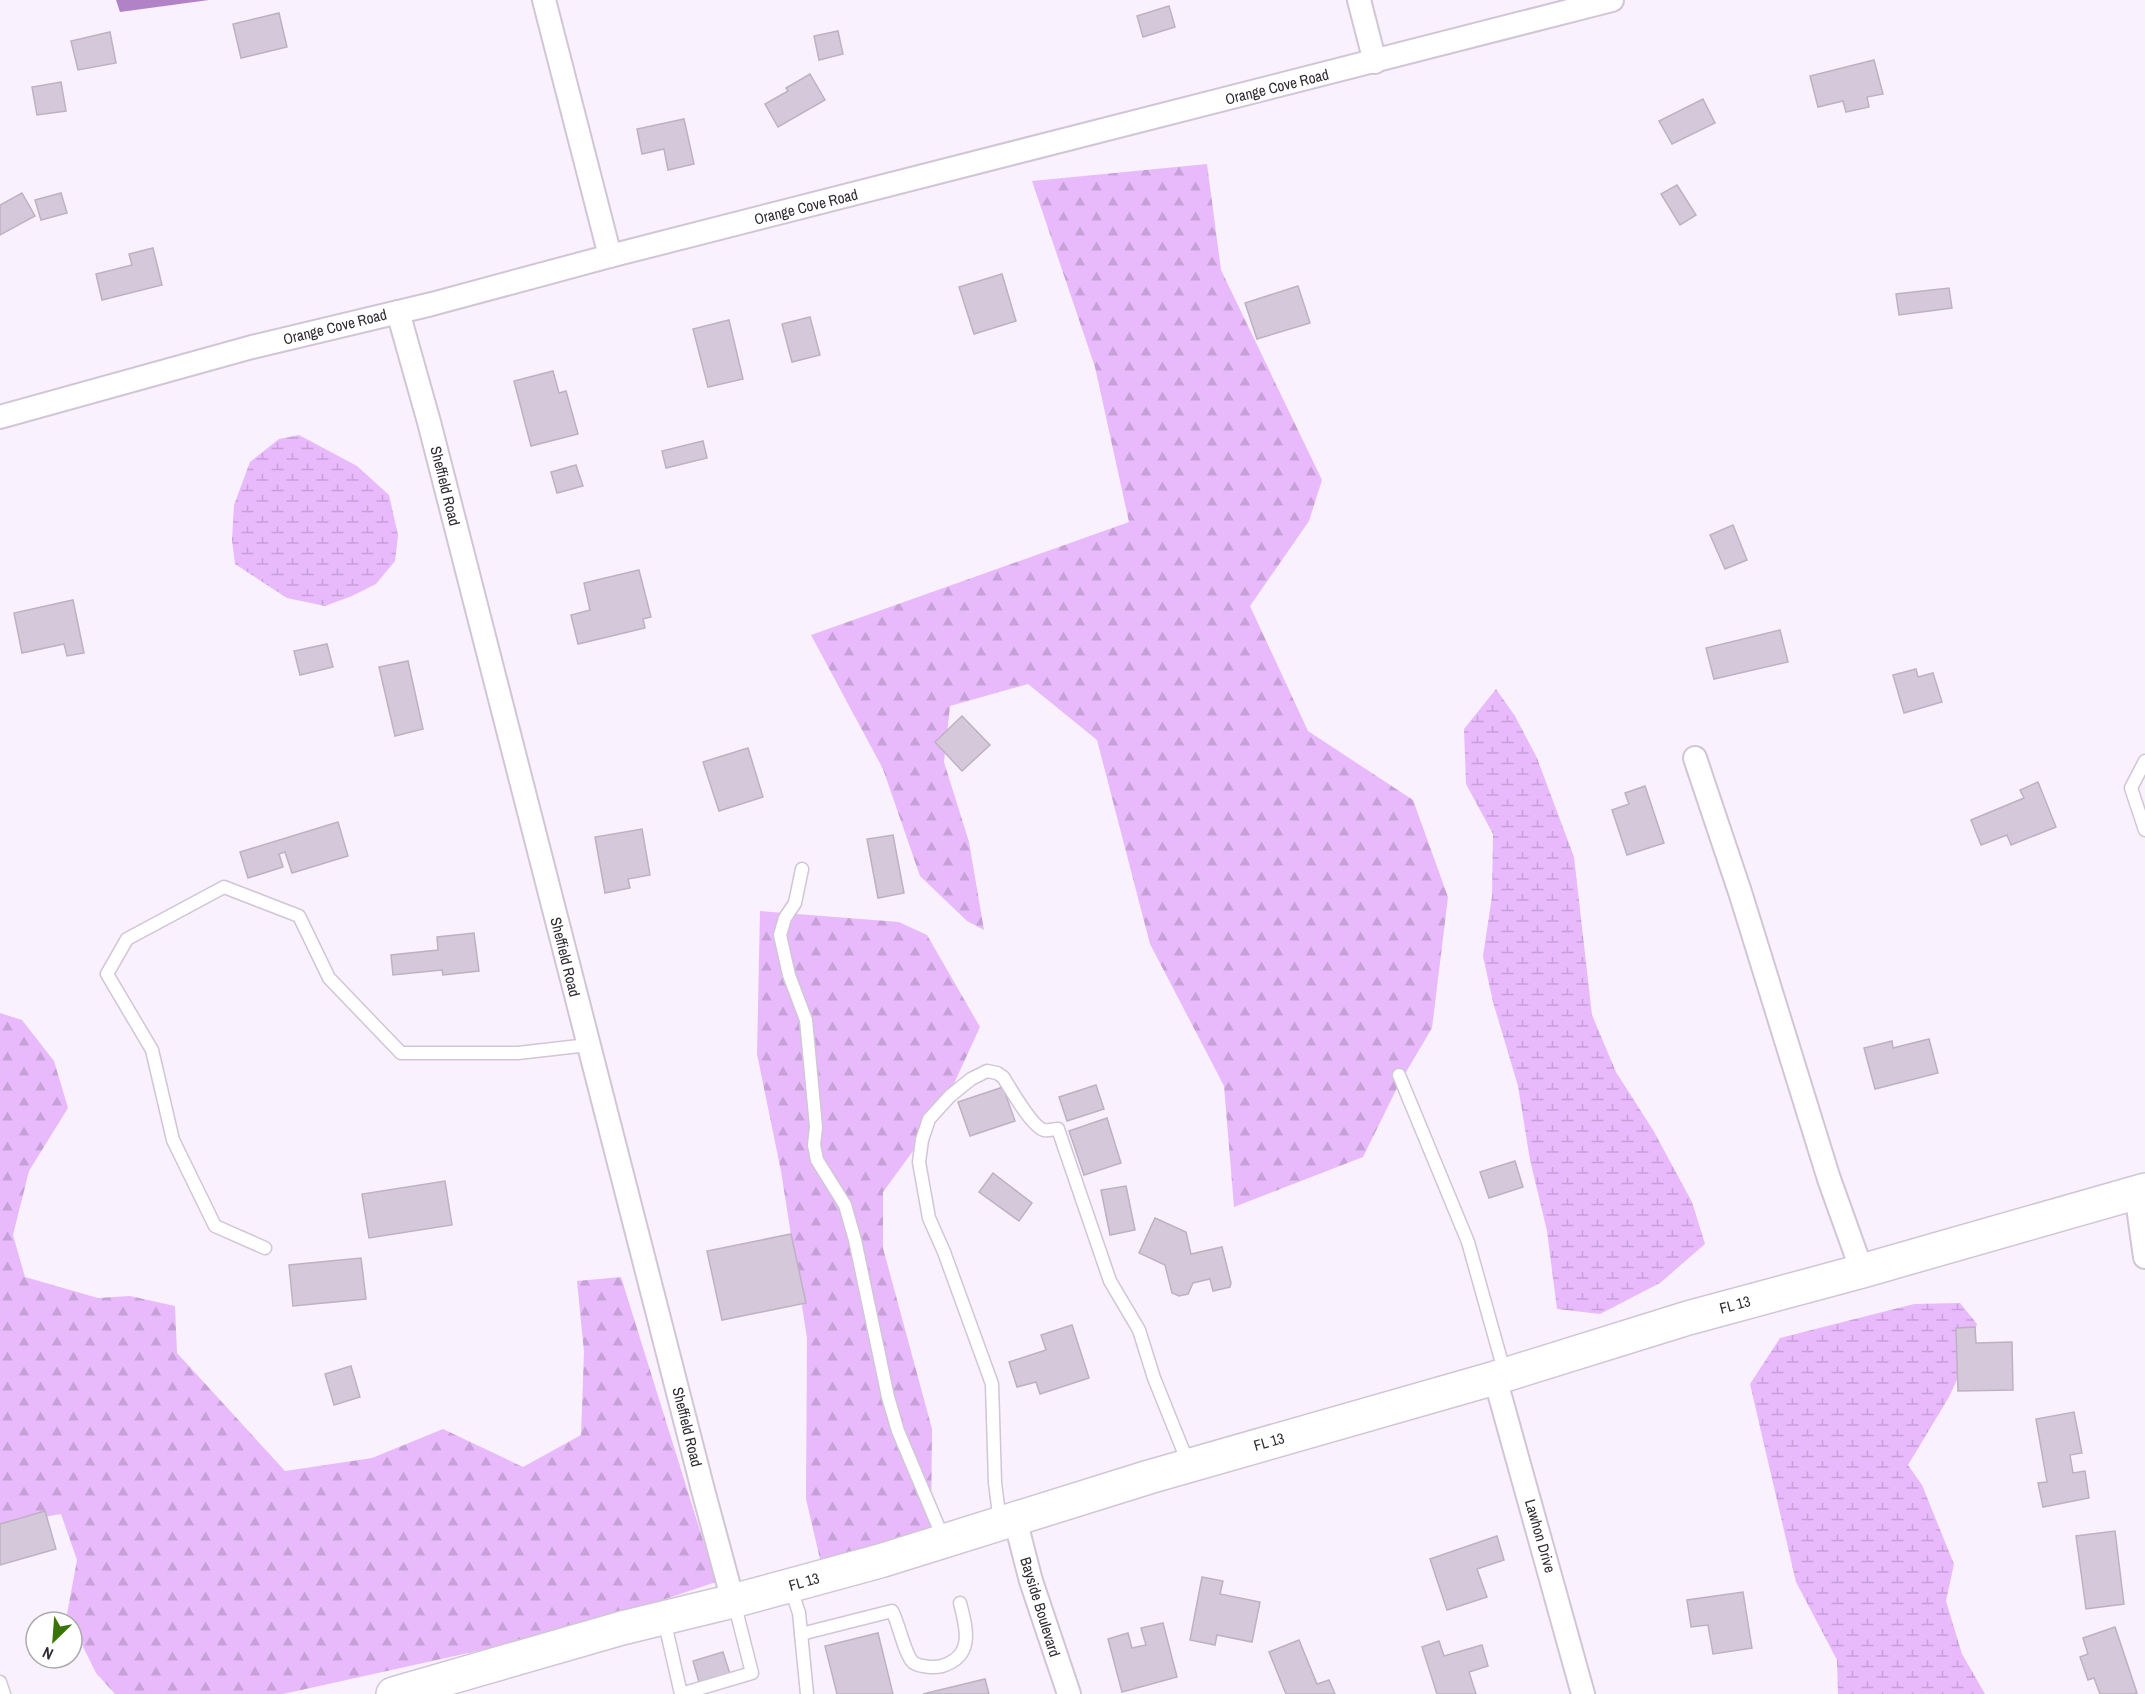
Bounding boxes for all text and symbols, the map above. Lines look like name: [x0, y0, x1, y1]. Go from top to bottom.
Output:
street label: Orange Cove Road: [1223, 64, 1331, 110]
street label: Orange Cove Road: [752, 184, 860, 230]
street label: Orange Cove Road: [281, 304, 389, 350]
street label: Sheffield Road: [425, 444, 465, 528]
street label: Sheffield Road: [545, 915, 585, 999]
street label: FL 13: [1717, 1290, 1753, 1319]
street label: Sheffield Road: [667, 1385, 707, 1469]
street label: FL 13: [1251, 1427, 1287, 1456]
street label: Lawhon Drive: [1520, 1496, 1561, 1575]
street label: Bayside Boulevard: [1015, 1554, 1066, 1659]
street label: FL 13: [786, 1567, 822, 1596]
north arrow: [24, 1610, 84, 1670]
text: N: [39, 1642, 57, 1666]

